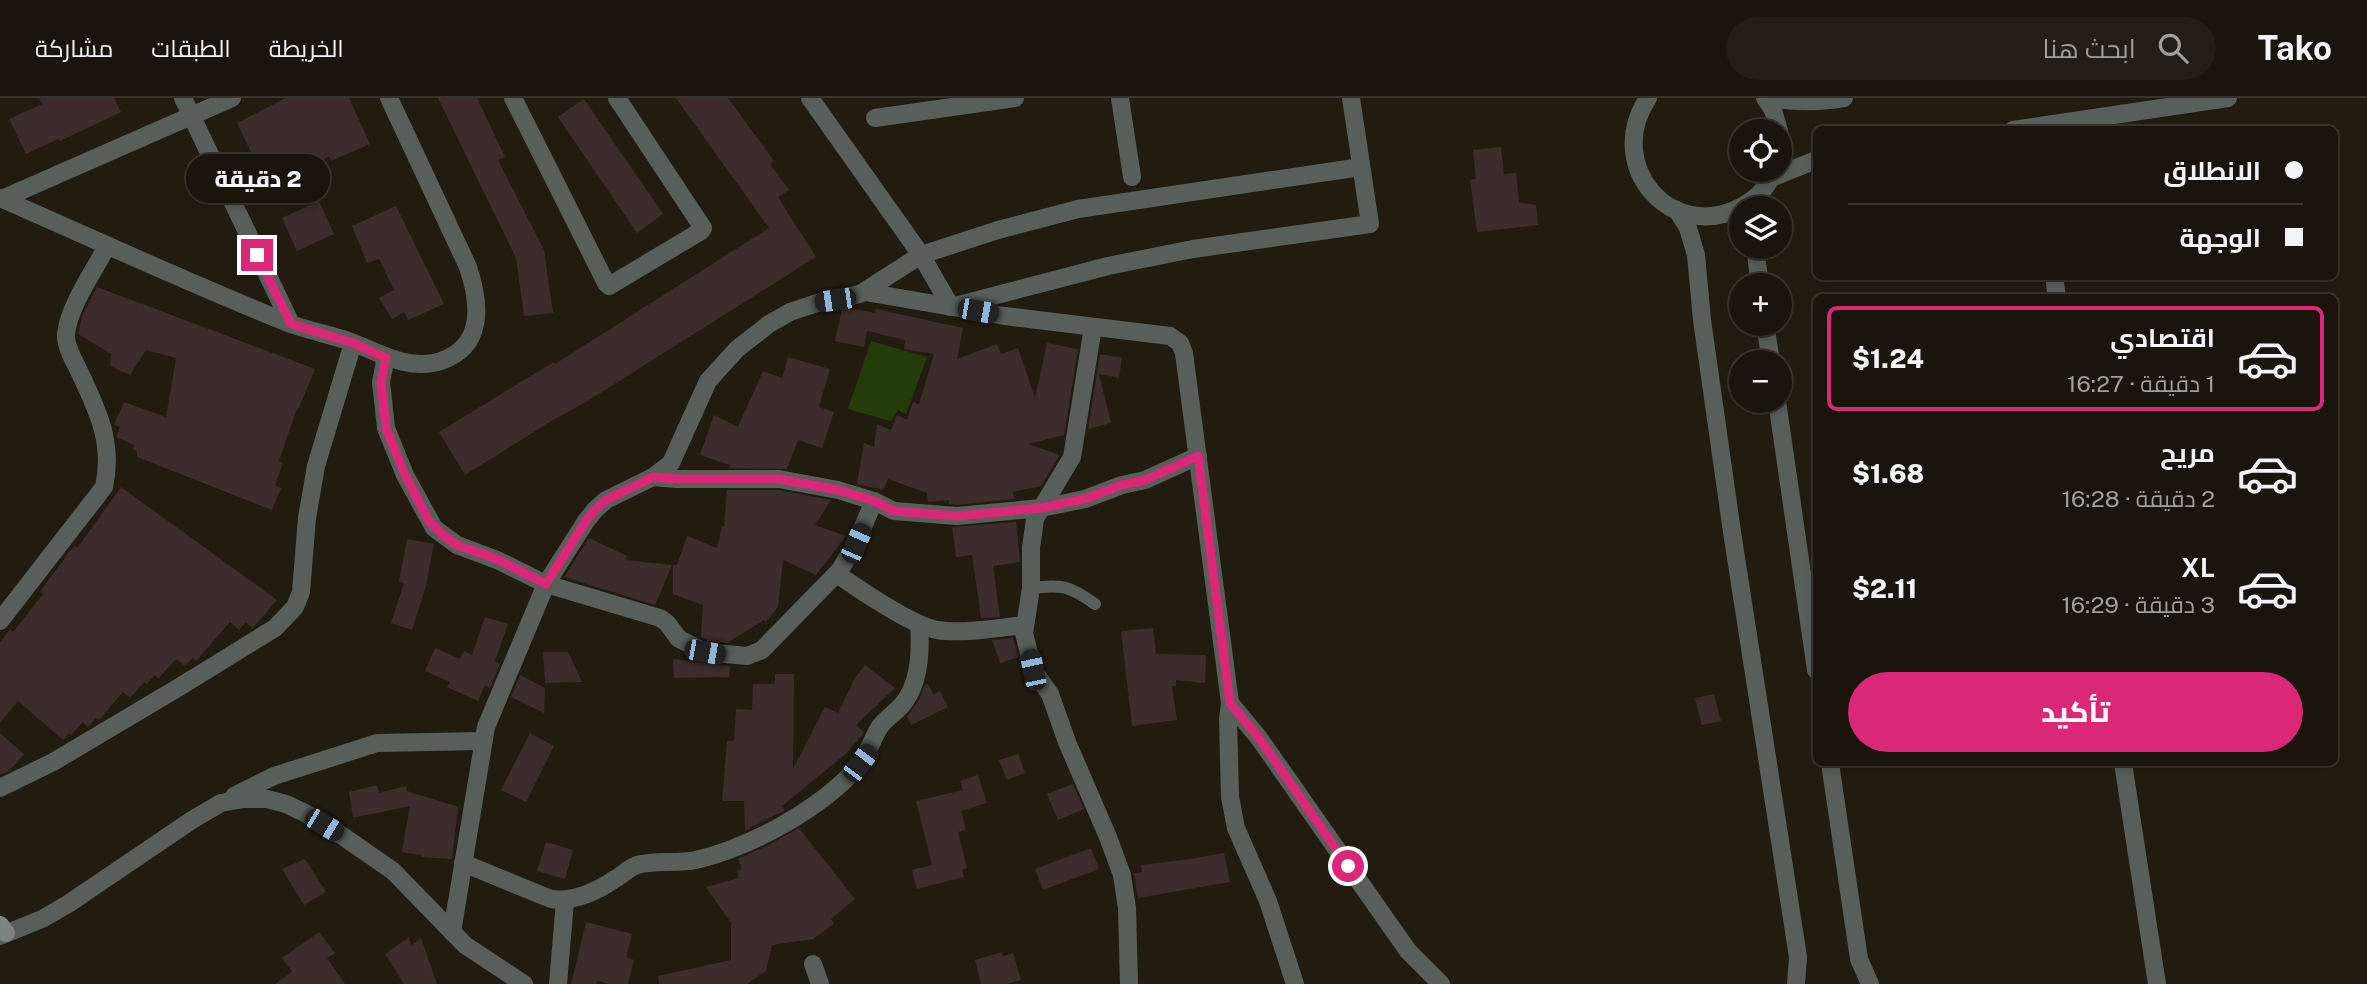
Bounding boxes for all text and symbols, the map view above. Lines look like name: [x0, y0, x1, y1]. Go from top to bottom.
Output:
search box: [1726, 17, 2216, 80]
icon: search: [2154, 29, 2192, 67]
text: Tako: [2258, 29, 2332, 67]
text: ابحث هنا: [2043, 33, 2136, 64]
text: مشاركة: [35, 34, 113, 62]
text: الطبقات: [151, 34, 231, 62]
text: الخريطة: [269, 34, 344, 62]
map controls: [1729, 119, 1792, 413]
button: locate: [1729, 119, 1792, 182]
callout: 2 دقيقة: [185, 153, 329, 202]
text: الانطلاق: [2163, 155, 2261, 186]
text: 2 دقيقة: [215, 165, 301, 192]
button: layers: [1729, 196, 1792, 259]
text: الوجهة: [2180, 222, 2261, 253]
route end: [241, 239, 273, 271]
button: +: [1729, 273, 1792, 336]
car: [813, 287, 858, 313]
car: [956, 297, 1001, 325]
text: اقتصادي: [2110, 322, 2215, 353]
icon: car: [2236, 327, 2299, 390]
text: $1.24: [1852, 343, 1924, 374]
button: −: [1729, 350, 1792, 413]
text: 1 دقيقة · 16:27: [2067, 370, 2215, 397]
text: مريح: [2160, 437, 2215, 468]
icon: car: [2236, 442, 2299, 505]
text: $1.68: [1852, 458, 1924, 489]
text: 2 دقيقة · 16:28: [2062, 485, 2215, 512]
car: [838, 520, 875, 566]
text: XL: [2181, 552, 2215, 583]
icon: car: [2236, 557, 2299, 620]
text: $2.11: [1852, 573, 1917, 604]
text: 3 دقيقة · 16:29: [2061, 591, 2215, 618]
car: [683, 638, 728, 666]
car: [1019, 647, 1048, 693]
button: تأكيد: [1848, 672, 2303, 752]
car: [839, 740, 882, 786]
car: [301, 805, 348, 845]
route start: [1332, 850, 1364, 882]

